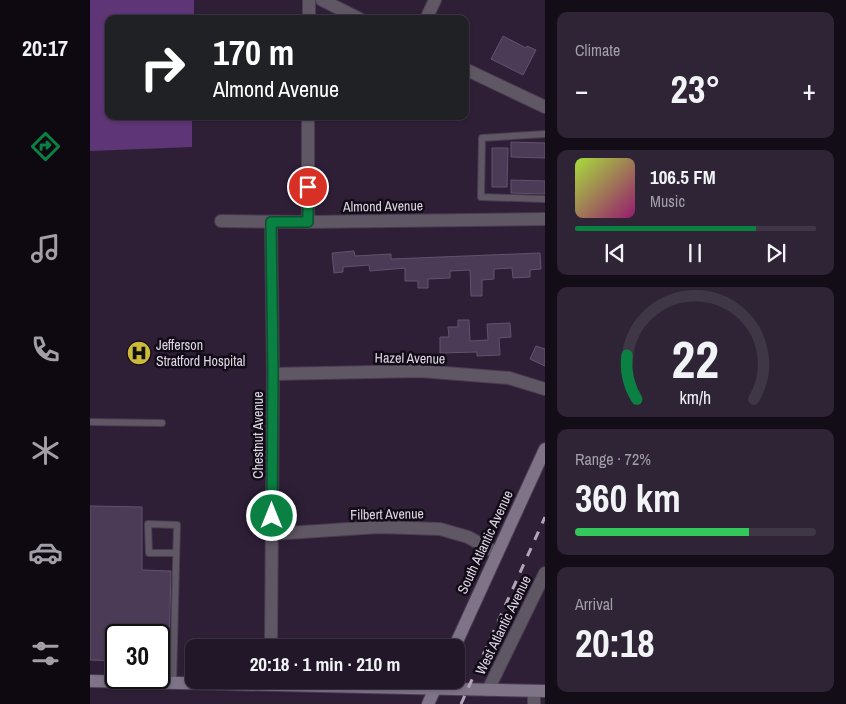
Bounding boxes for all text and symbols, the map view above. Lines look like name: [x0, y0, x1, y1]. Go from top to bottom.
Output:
text: 170 m: [213, 29, 294, 76]
text: 20:17: [22, 33, 68, 63]
icon: right: [130, 35, 195, 100]
text: Climate: [575, 39, 620, 61]
text: 23°: [671, 64, 720, 115]
text: −: [575, 71, 588, 109]
text: +: [803, 71, 816, 109]
text: Almond Avenue: [213, 74, 339, 104]
icon: directions: [28, 129, 63, 164]
text: 106.5 FM: [650, 164, 716, 190]
pin: [287, 166, 329, 208]
icon: arrive: [294, 173, 322, 201]
text: Music: [650, 190, 685, 212]
street label: Almond Avenue: [342, 196, 423, 216]
icon: music: [28, 231, 63, 266]
icon: previous: [601, 239, 629, 267]
icon: pause: [681, 239, 709, 267]
icon: next: [762, 239, 790, 267]
text: 22: [672, 324, 719, 394]
icon: phone: [28, 332, 63, 367]
place label: Jefferson Stratford Hospital: [156, 336, 245, 370]
hospital icon: Jefferson Stratford Hospital: [126, 340, 152, 366]
street label: Hazel Avenue: [375, 348, 445, 368]
text: km/h: [680, 386, 711, 410]
street label: Chestnut Avenue: [249, 391, 267, 479]
icon: climate: [28, 433, 63, 468]
text: Range · 72%: [575, 448, 651, 470]
text: 360 km: [575, 473, 681, 524]
street label: South Atlantic Avenue: [453, 487, 517, 597]
position arrow: [245, 489, 297, 541]
street label: Filbert Avenue: [350, 504, 424, 524]
icon: car: [28, 535, 63, 570]
street label: West Atlantic Avenue: [471, 572, 535, 678]
text: Arrival: [575, 593, 613, 615]
text: 20:18: [575, 618, 655, 669]
speed limit sign: 30: [105, 624, 170, 689]
icon: filters: [28, 636, 63, 671]
text: 20:18 · 1 min · 210 m: [250, 651, 400, 677]

